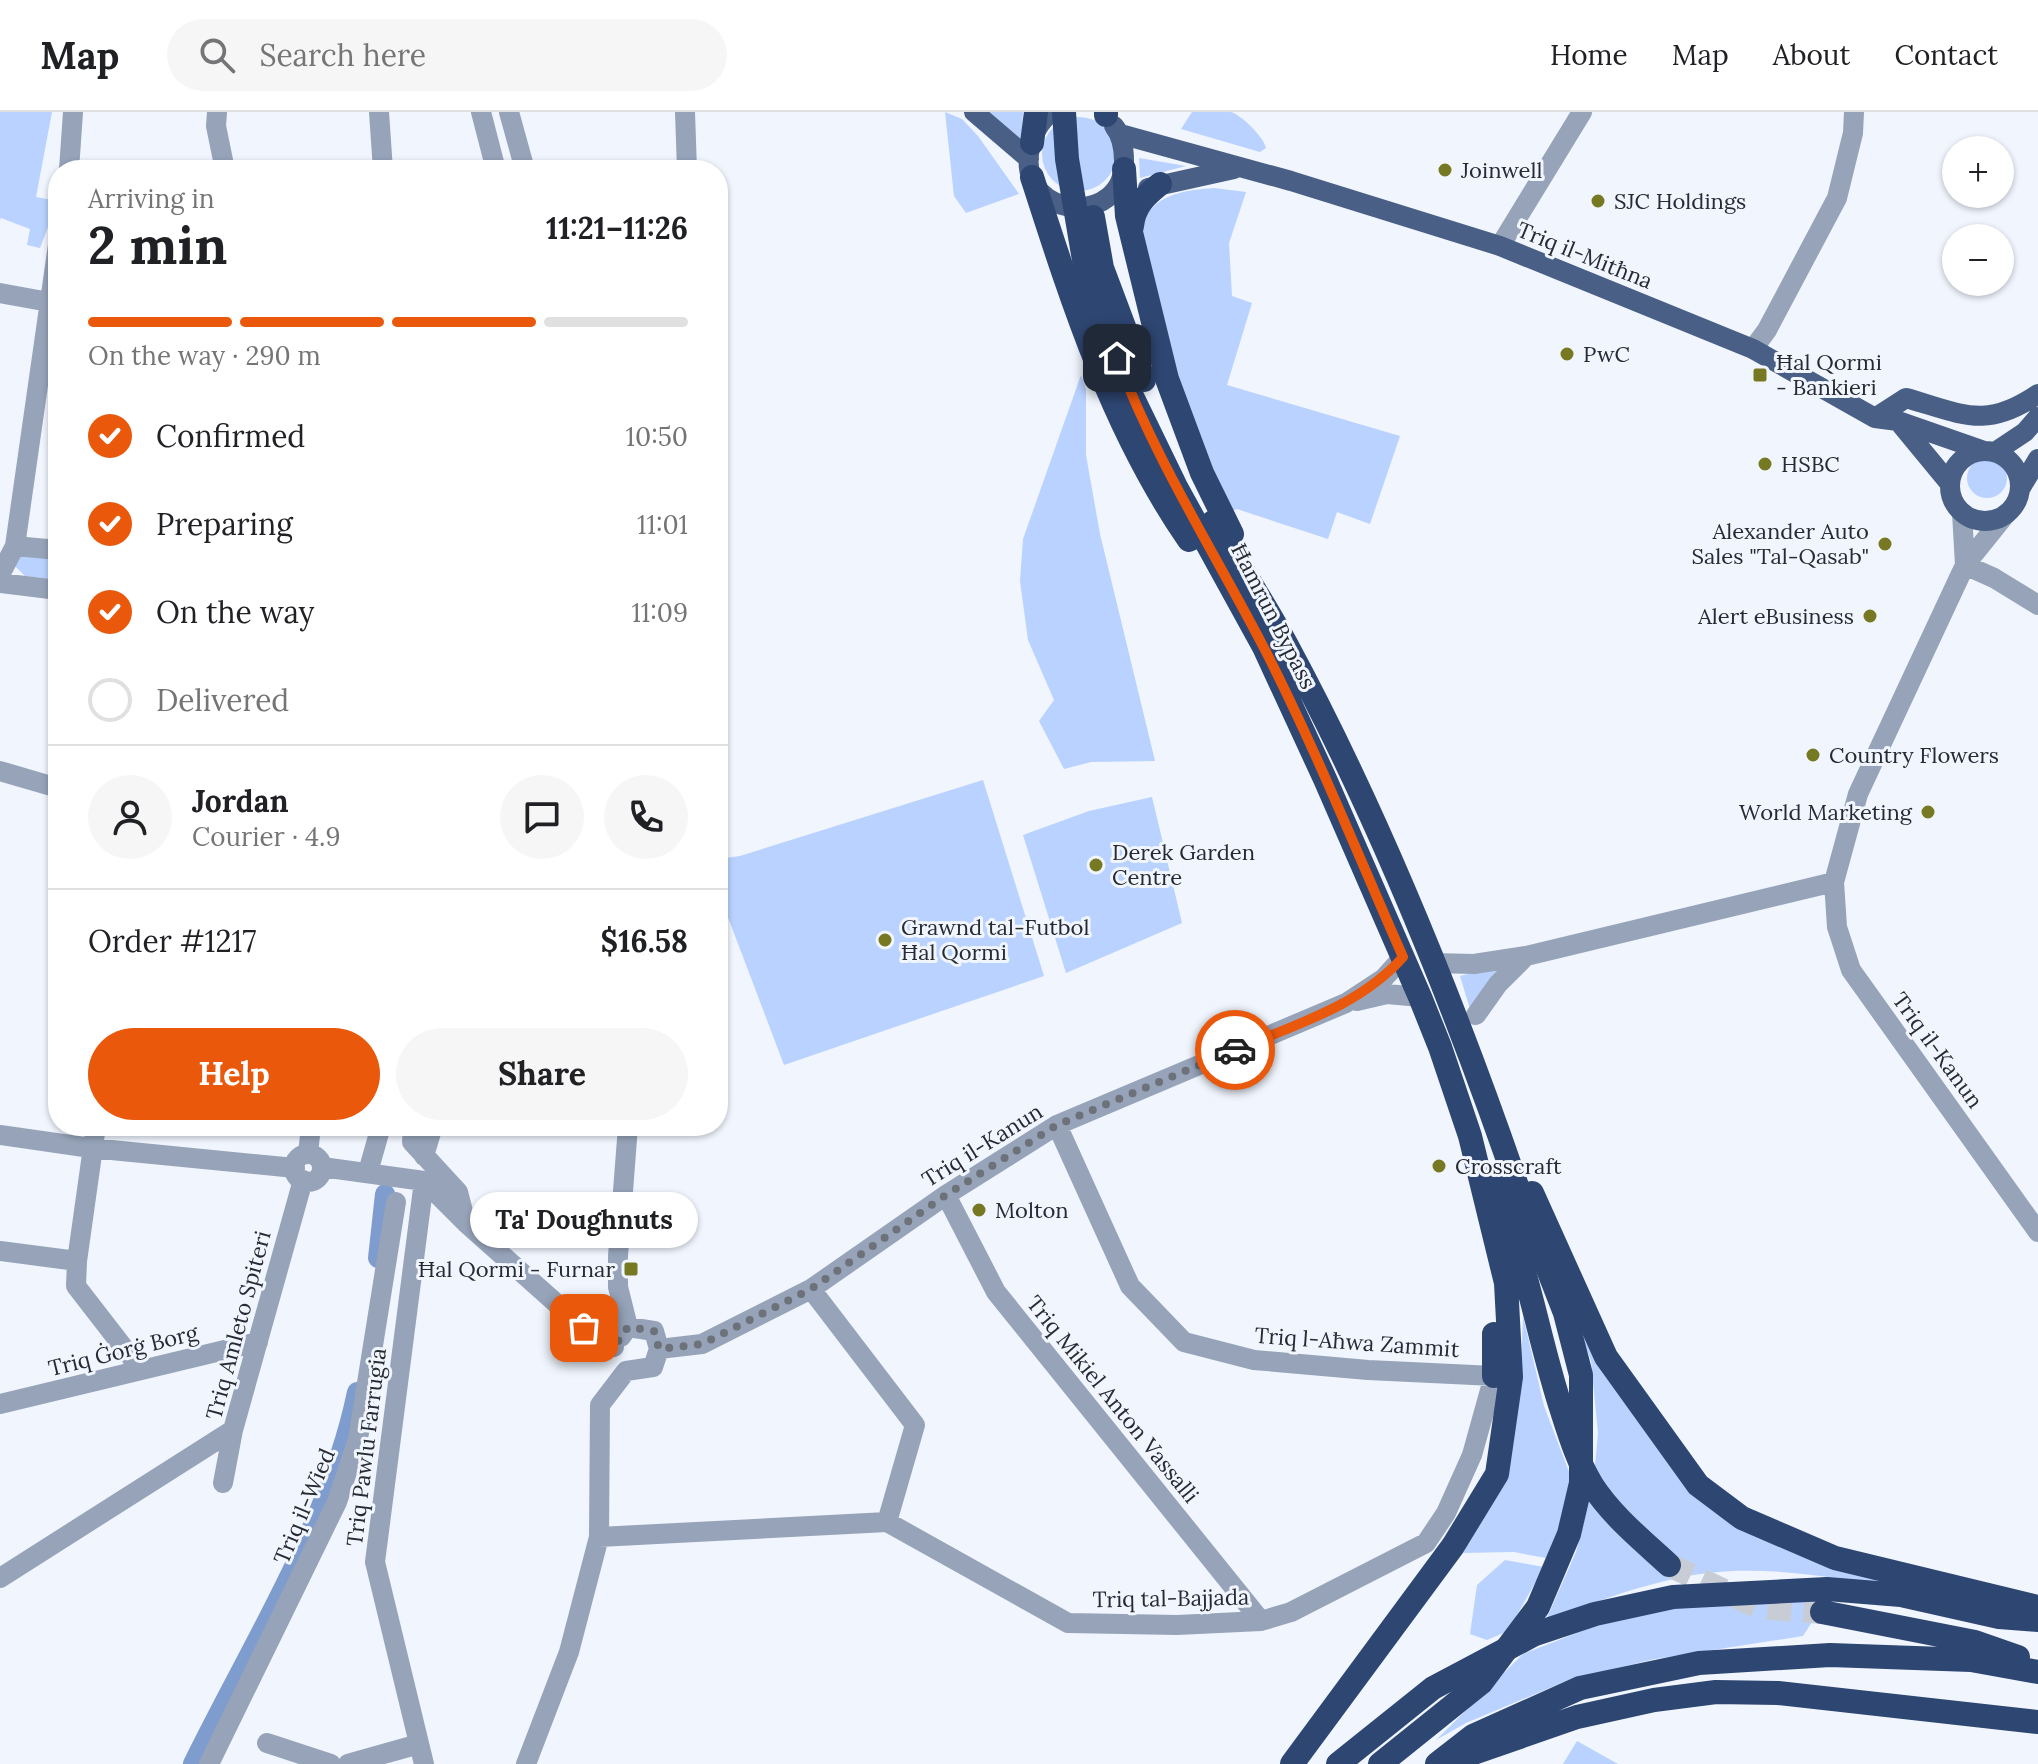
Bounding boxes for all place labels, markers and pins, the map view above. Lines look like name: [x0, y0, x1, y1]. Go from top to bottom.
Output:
place label: Joinwell: [1460, 156, 1542, 184]
marker: Joinwell: [1436, 161, 1454, 179]
place label: SJC Holdings: [1614, 187, 1746, 215]
marker: SJC Holdings: [1589, 192, 1607, 210]
pin: [1083, 324, 1151, 392]
place label: PwC: [1583, 340, 1630, 368]
marker: PwC: [1558, 345, 1576, 363]
place label: Ħal Qormi - Bankieri: [1776, 348, 1882, 401]
marker: Ħal Qormi - Bankieri: [1751, 366, 1769, 384]
place label: HSBC: [1781, 450, 1840, 478]
marker: HSBC: [1756, 455, 1774, 473]
place label: Alexander Auto Sales "Tal-Qasab": [1692, 517, 1869, 570]
marker: Alexander Auto Sales "Tal-Qasab": [1876, 535, 1894, 553]
place label: Alert eBusiness: [1697, 602, 1854, 630]
marker: Alert eBusiness: [1861, 607, 1879, 625]
place label: Country Flowers: [1829, 741, 1999, 769]
marker: Country Flowers: [1804, 746, 1822, 764]
place label: World Marketing: [1739, 798, 1913, 826]
marker: World Marketing: [1919, 803, 1937, 821]
place label: Derek Garden Centre: [1112, 838, 1255, 891]
marker: Derek Garden Centre: [1087, 856, 1105, 874]
place label: Grawnd tal-Futbol Ħal Qormi: [901, 913, 1089, 966]
marker: Grawnd tal-Futbol Ħal Qormi: [876, 931, 894, 949]
place label: Crosscraft: [1455, 1152, 1562, 1180]
marker: Crosscraft: [1430, 1157, 1448, 1175]
callout: Ta' Doughnuts: [470, 1192, 698, 1248]
place label: Molton: [995, 1196, 1069, 1224]
marker: Molton: [970, 1201, 988, 1219]
place label: Ħal Qormi - Furnar: [418, 1255, 615, 1283]
marker: Ħal Qormi - Furnar: [622, 1260, 640, 1278]
pin: [550, 1294, 618, 1362]

